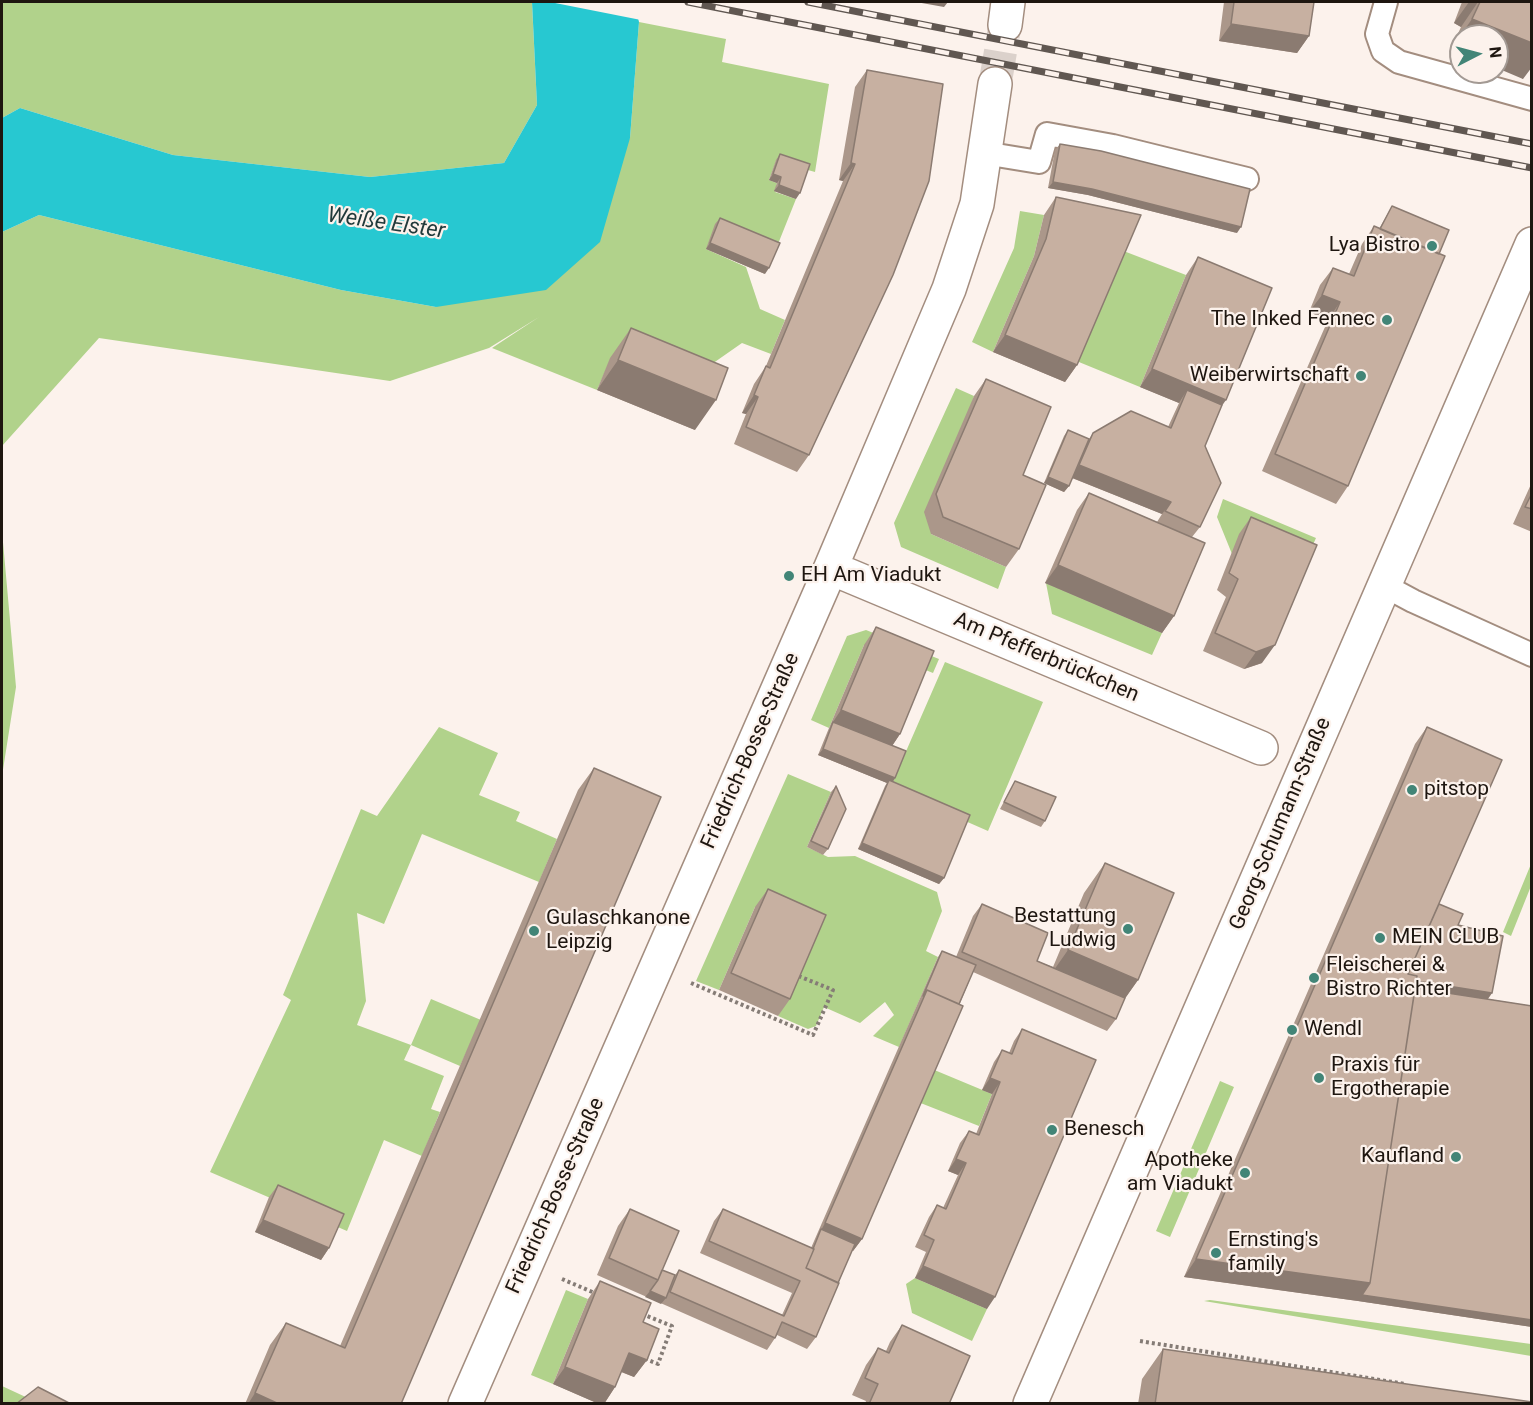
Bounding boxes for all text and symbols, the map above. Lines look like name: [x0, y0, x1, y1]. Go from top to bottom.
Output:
north arrow: [1449, 24, 1509, 84]
text: N: [1485, 46, 1505, 59]
water label: Weiße Elster: [326, 203, 446, 245]
place label: Lya Bistro: [1329, 233, 1420, 259]
marker: Lya Bistro: [1425, 239, 1439, 253]
place label: The Inked Fennec: [1211, 307, 1375, 333]
marker: The Inked Fennec: [1380, 313, 1394, 327]
place label: Weiberwirtschaft: [1190, 363, 1349, 389]
marker: Weiberwirtschaft: [1354, 369, 1368, 383]
place label: EH Am Viadukt: [801, 563, 941, 589]
marker: EH Am Viadukt: [782, 569, 796, 583]
street label: Am Pfefferbrückchen: [950, 608, 1142, 708]
street label: Friedrich-Bosse-Straße: [696, 649, 806, 853]
street label: Georg-Schumann-Straße: [1225, 714, 1337, 934]
place label: pitstop: [1424, 777, 1489, 803]
marker: pitstop: [1405, 783, 1419, 797]
place label: Bestattung Ludwig: [1014, 904, 1116, 954]
place label: Gulaschkanone Leipzig: [546, 906, 690, 956]
marker: Bestattung Ludwig: [1121, 922, 1135, 936]
marker: Gulaschkanone Leipzig: [527, 924, 541, 938]
place label: MEIN CLUB: [1392, 925, 1499, 951]
marker: MEIN CLUB: [1373, 931, 1387, 945]
place label: Fleischerei & Bistro Richter: [1326, 953, 1452, 1003]
marker: Fleischerei & Bistro Richter: [1307, 971, 1321, 985]
place label: Wendl: [1304, 1017, 1362, 1043]
marker: Wendl: [1285, 1023, 1299, 1037]
place label: Praxis für Ergotherapie: [1331, 1053, 1449, 1103]
marker: Praxis für Ergotherapie: [1312, 1071, 1326, 1085]
street label: Friedrich-Bosse-Straße: [501, 1094, 611, 1298]
place label: Benesch: [1064, 1117, 1144, 1143]
marker: Benesch: [1045, 1123, 1059, 1137]
place label: Kaufland: [1361, 1144, 1444, 1170]
place label: Apotheke am Viadukt: [1127, 1148, 1233, 1198]
marker: Kaufland: [1449, 1150, 1463, 1164]
marker: Apotheke am Viadukt: [1238, 1166, 1252, 1180]
place label: Ernsting's family: [1228, 1228, 1319, 1278]
marker: Ernsting's family: [1209, 1246, 1223, 1260]

